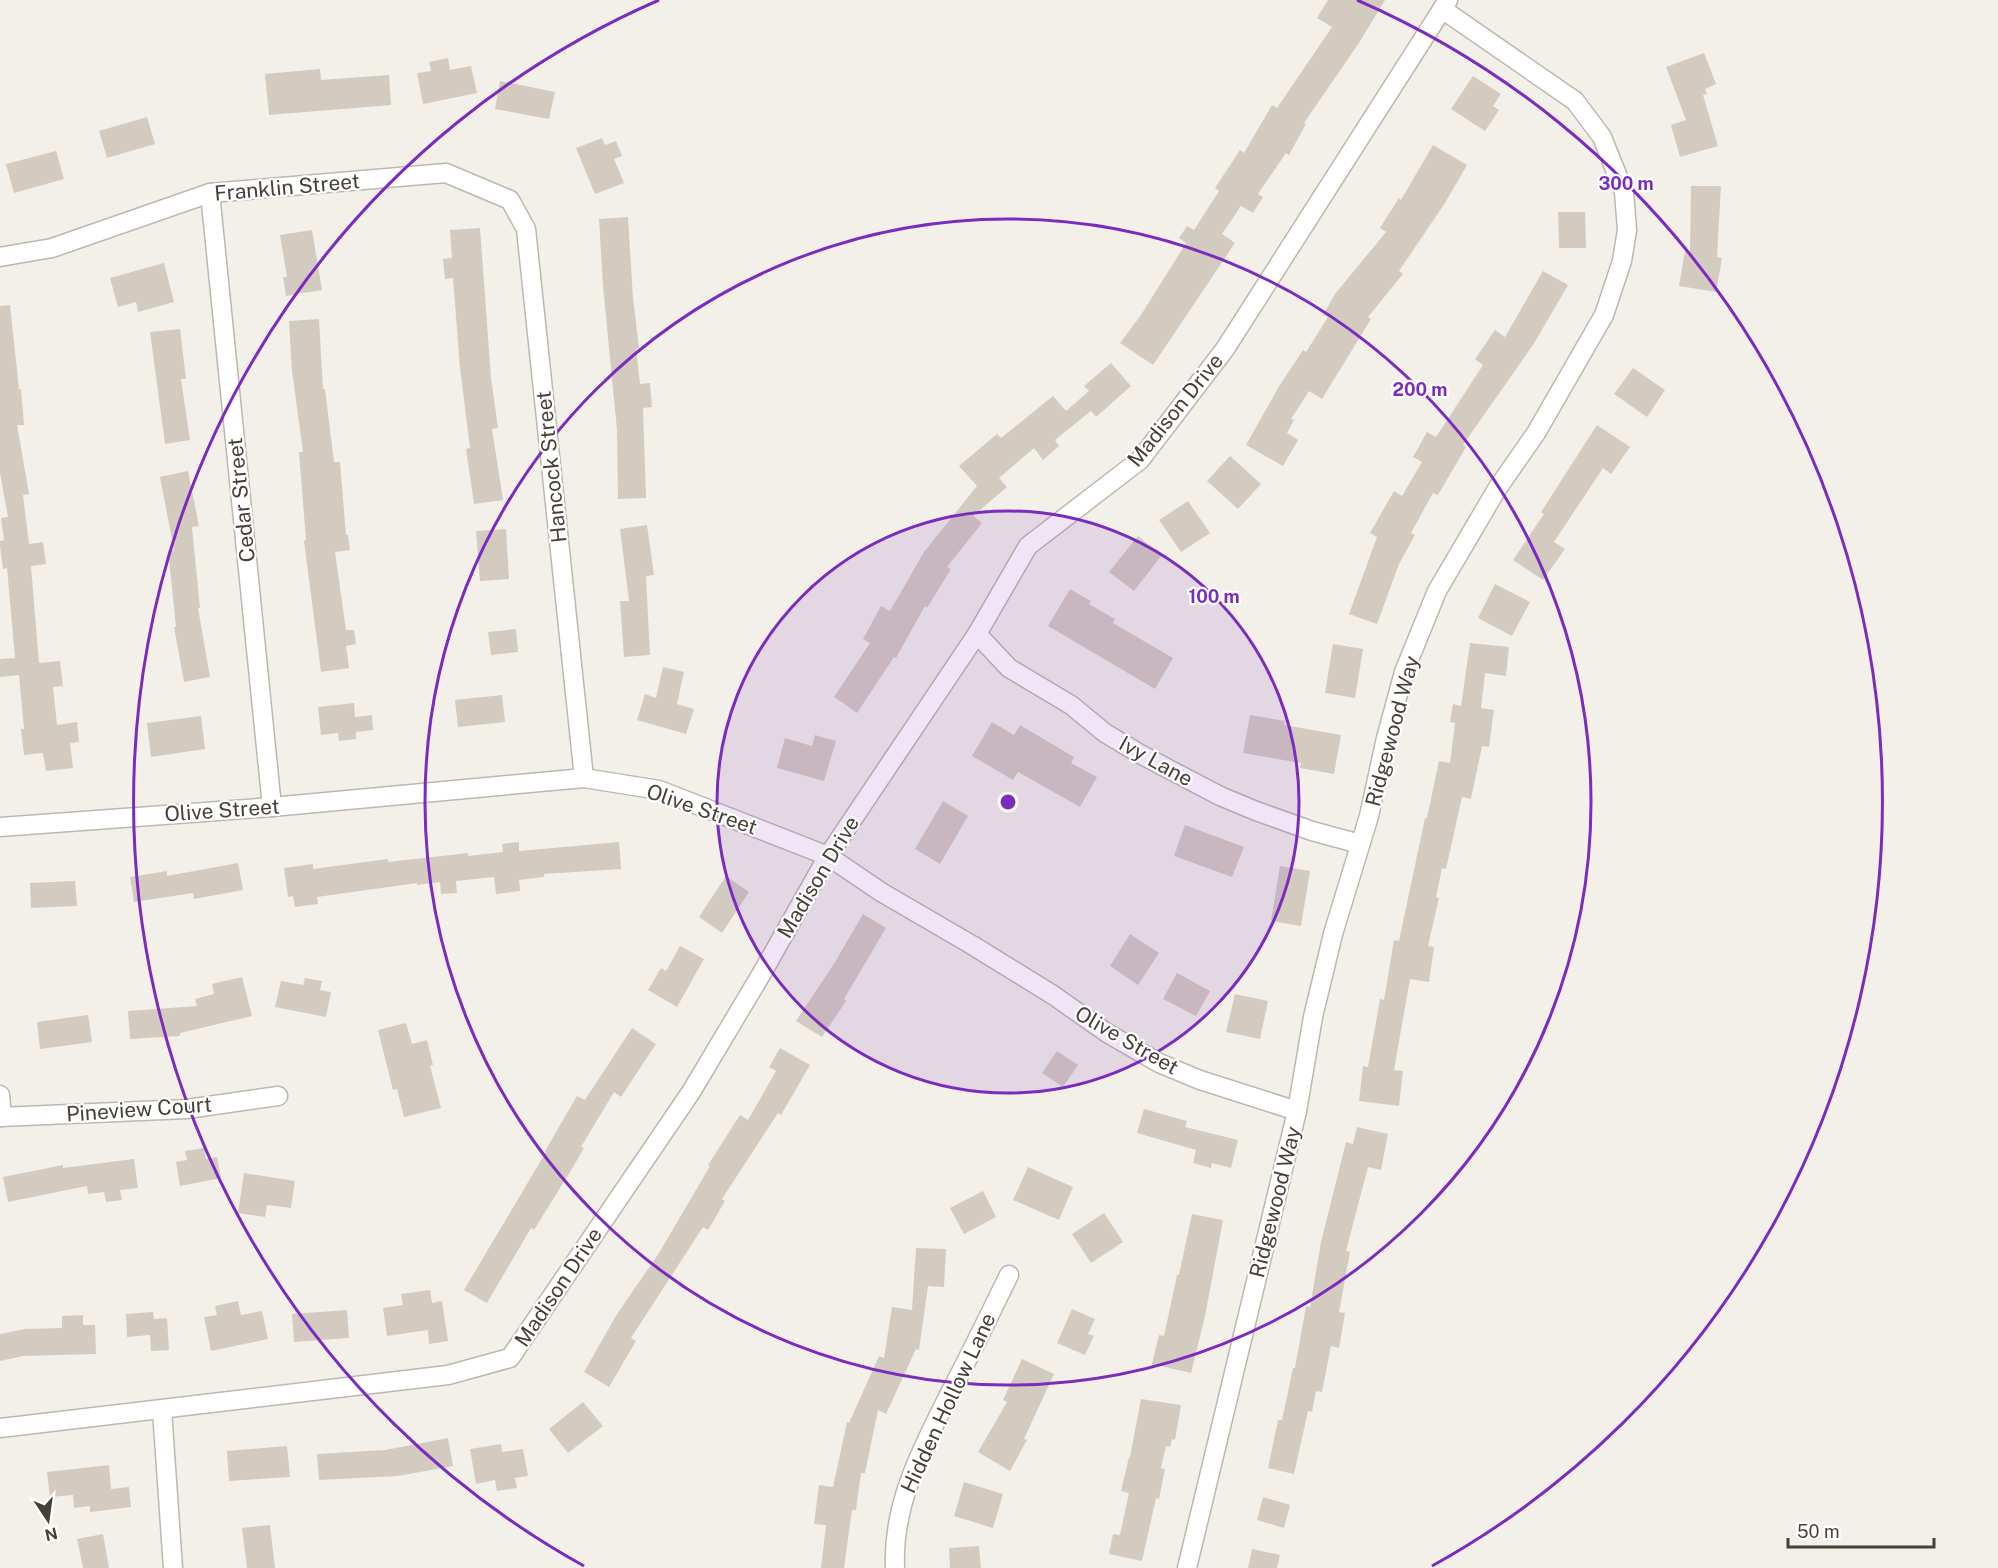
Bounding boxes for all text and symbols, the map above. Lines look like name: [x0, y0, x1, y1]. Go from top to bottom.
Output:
street label: Franklin Street: [213, 168, 361, 206]
text: 300 m: [1598, 173, 1654, 194]
street label: Madison Drive: [1122, 349, 1228, 471]
text: 200 m: [1393, 379, 1447, 400]
street label: Hancock Street: [531, 390, 571, 544]
street label: Cedar Street: [222, 436, 260, 564]
text: 100 m: [1188, 586, 1240, 607]
street label: Ridgewood Way: [1360, 653, 1424, 809]
street label: Ivy Lane: [1115, 731, 1197, 791]
street label: Olive Street: [643, 778, 761, 840]
centre of rings: [998, 792, 1018, 812]
street label: Olive Street: [164, 794, 280, 826]
street label: Madison Drive: [772, 811, 864, 943]
street label: Olive Street: [1071, 1000, 1183, 1080]
street label: Pineview Court: [65, 1091, 213, 1127]
street label: Ridgewood Way: [1244, 1124, 1306, 1280]
street label: Madison Drive: [509, 1223, 607, 1351]
street label: Hidden Hollow Lane: [895, 1309, 1001, 1497]
north arrow: [18, 1490, 78, 1550]
scale bar: [1788, 1511, 1934, 1549]
text: 50 m: [1797, 1521, 1840, 1542]
text: N: [43, 1523, 59, 1545]

